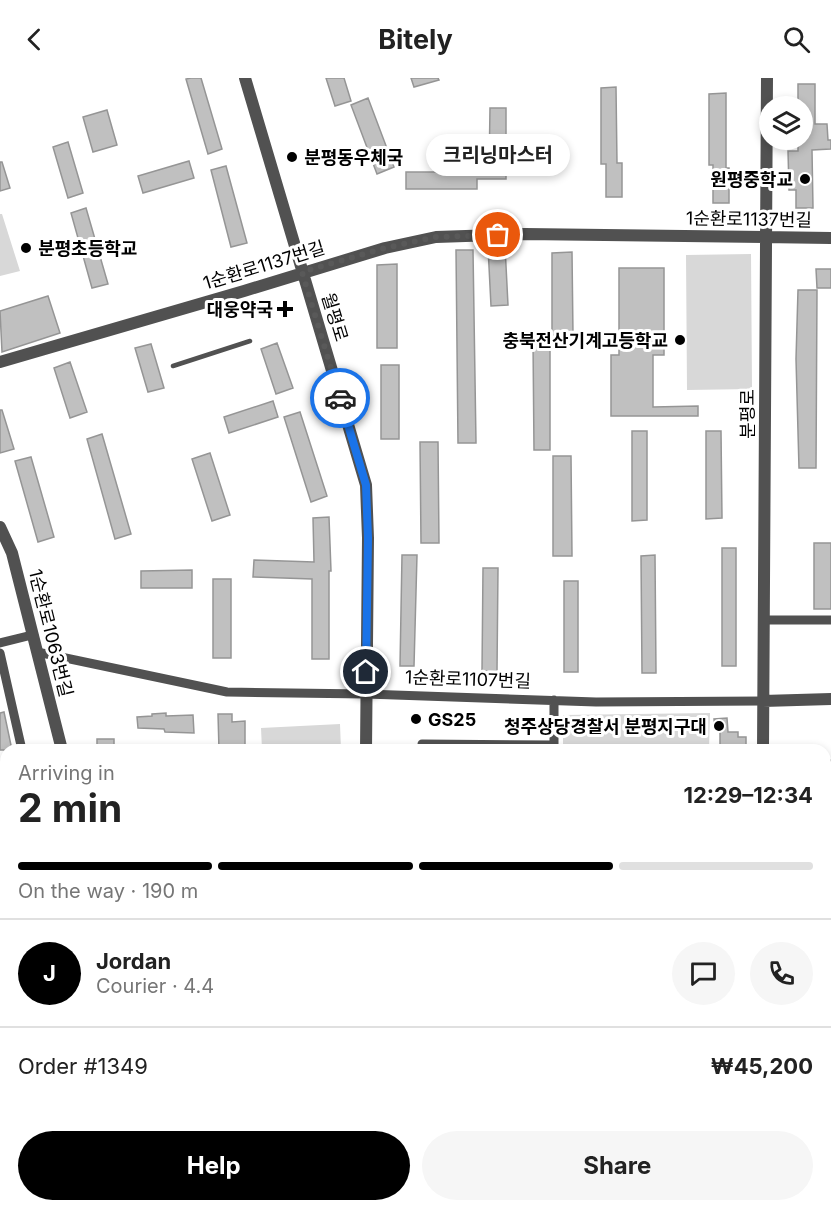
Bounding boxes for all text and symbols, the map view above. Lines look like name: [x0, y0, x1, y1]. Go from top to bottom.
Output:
icon: back: [18, 23, 51, 56]
text: Bitely: [378, 23, 453, 56]
icon: search: [780, 23, 813, 56]
map controls: [759, 96, 813, 150]
button: layers: [759, 96, 813, 150]
callout: 크리닝마스터: [426, 133, 570, 175]
text: 크리닝마스터: [443, 143, 553, 167]
place label: 분평동우체국: [304, 147, 403, 168]
marker: 분평동우체국: [285, 150, 299, 164]
place label: 원평중학교: [710, 169, 793, 190]
marker: 원평중학교: [798, 172, 812, 186]
street label: 1순환로1137번길: [686, 207, 812, 231]
pin: [472, 209, 523, 260]
icon: bag: [481, 218, 514, 251]
street label: 1순환로1137번길: [201, 237, 327, 293]
place label: 분평초등학교: [38, 238, 137, 259]
marker: 분평초등학교: [19, 241, 33, 255]
street label: 월평로: [318, 290, 352, 344]
place label: 대웅약국: [207, 299, 273, 320]
marker: 대웅약국: [278, 302, 292, 316]
place label: 충북전산기계고등학교: [502, 330, 668, 351]
marker: 충북전산기계고등학교: [673, 333, 687, 347]
courier: [310, 368, 370, 428]
icon: car: [324, 382, 357, 415]
street label: 분평로: [737, 389, 758, 439]
street label: 1순환로1063번길: [25, 567, 77, 699]
pin: [340, 646, 391, 697]
icon: home: [349, 655, 382, 688]
street label: 1순환로1107번길: [405, 666, 531, 692]
place label: GS25: [428, 709, 476, 730]
marker: GS25: [409, 712, 423, 726]
place label: 청주상당경찰서 분평지구대: [504, 716, 707, 737]
marker: 청주상당경찰서 분평지구대: [712, 719, 726, 733]
text: Arriving in: [18, 761, 115, 785]
text: 12:29–12:34: [683, 782, 813, 808]
text: 2 min: [18, 784, 122, 831]
text: On the way · 190 m: [18, 879, 198, 903]
button: chat: [672, 942, 735, 1005]
button: phone: [750, 942, 813, 1005]
text: Jordan: [96, 948, 171, 974]
text: J: [43, 960, 56, 986]
text: Courier · 4.4: [96, 974, 214, 998]
text: Order #1349: [18, 1053, 148, 1079]
text: ₩45,200: [711, 1053, 813, 1079]
button: Help: [18, 1131, 410, 1200]
button: Share: [422, 1131, 813, 1200]

